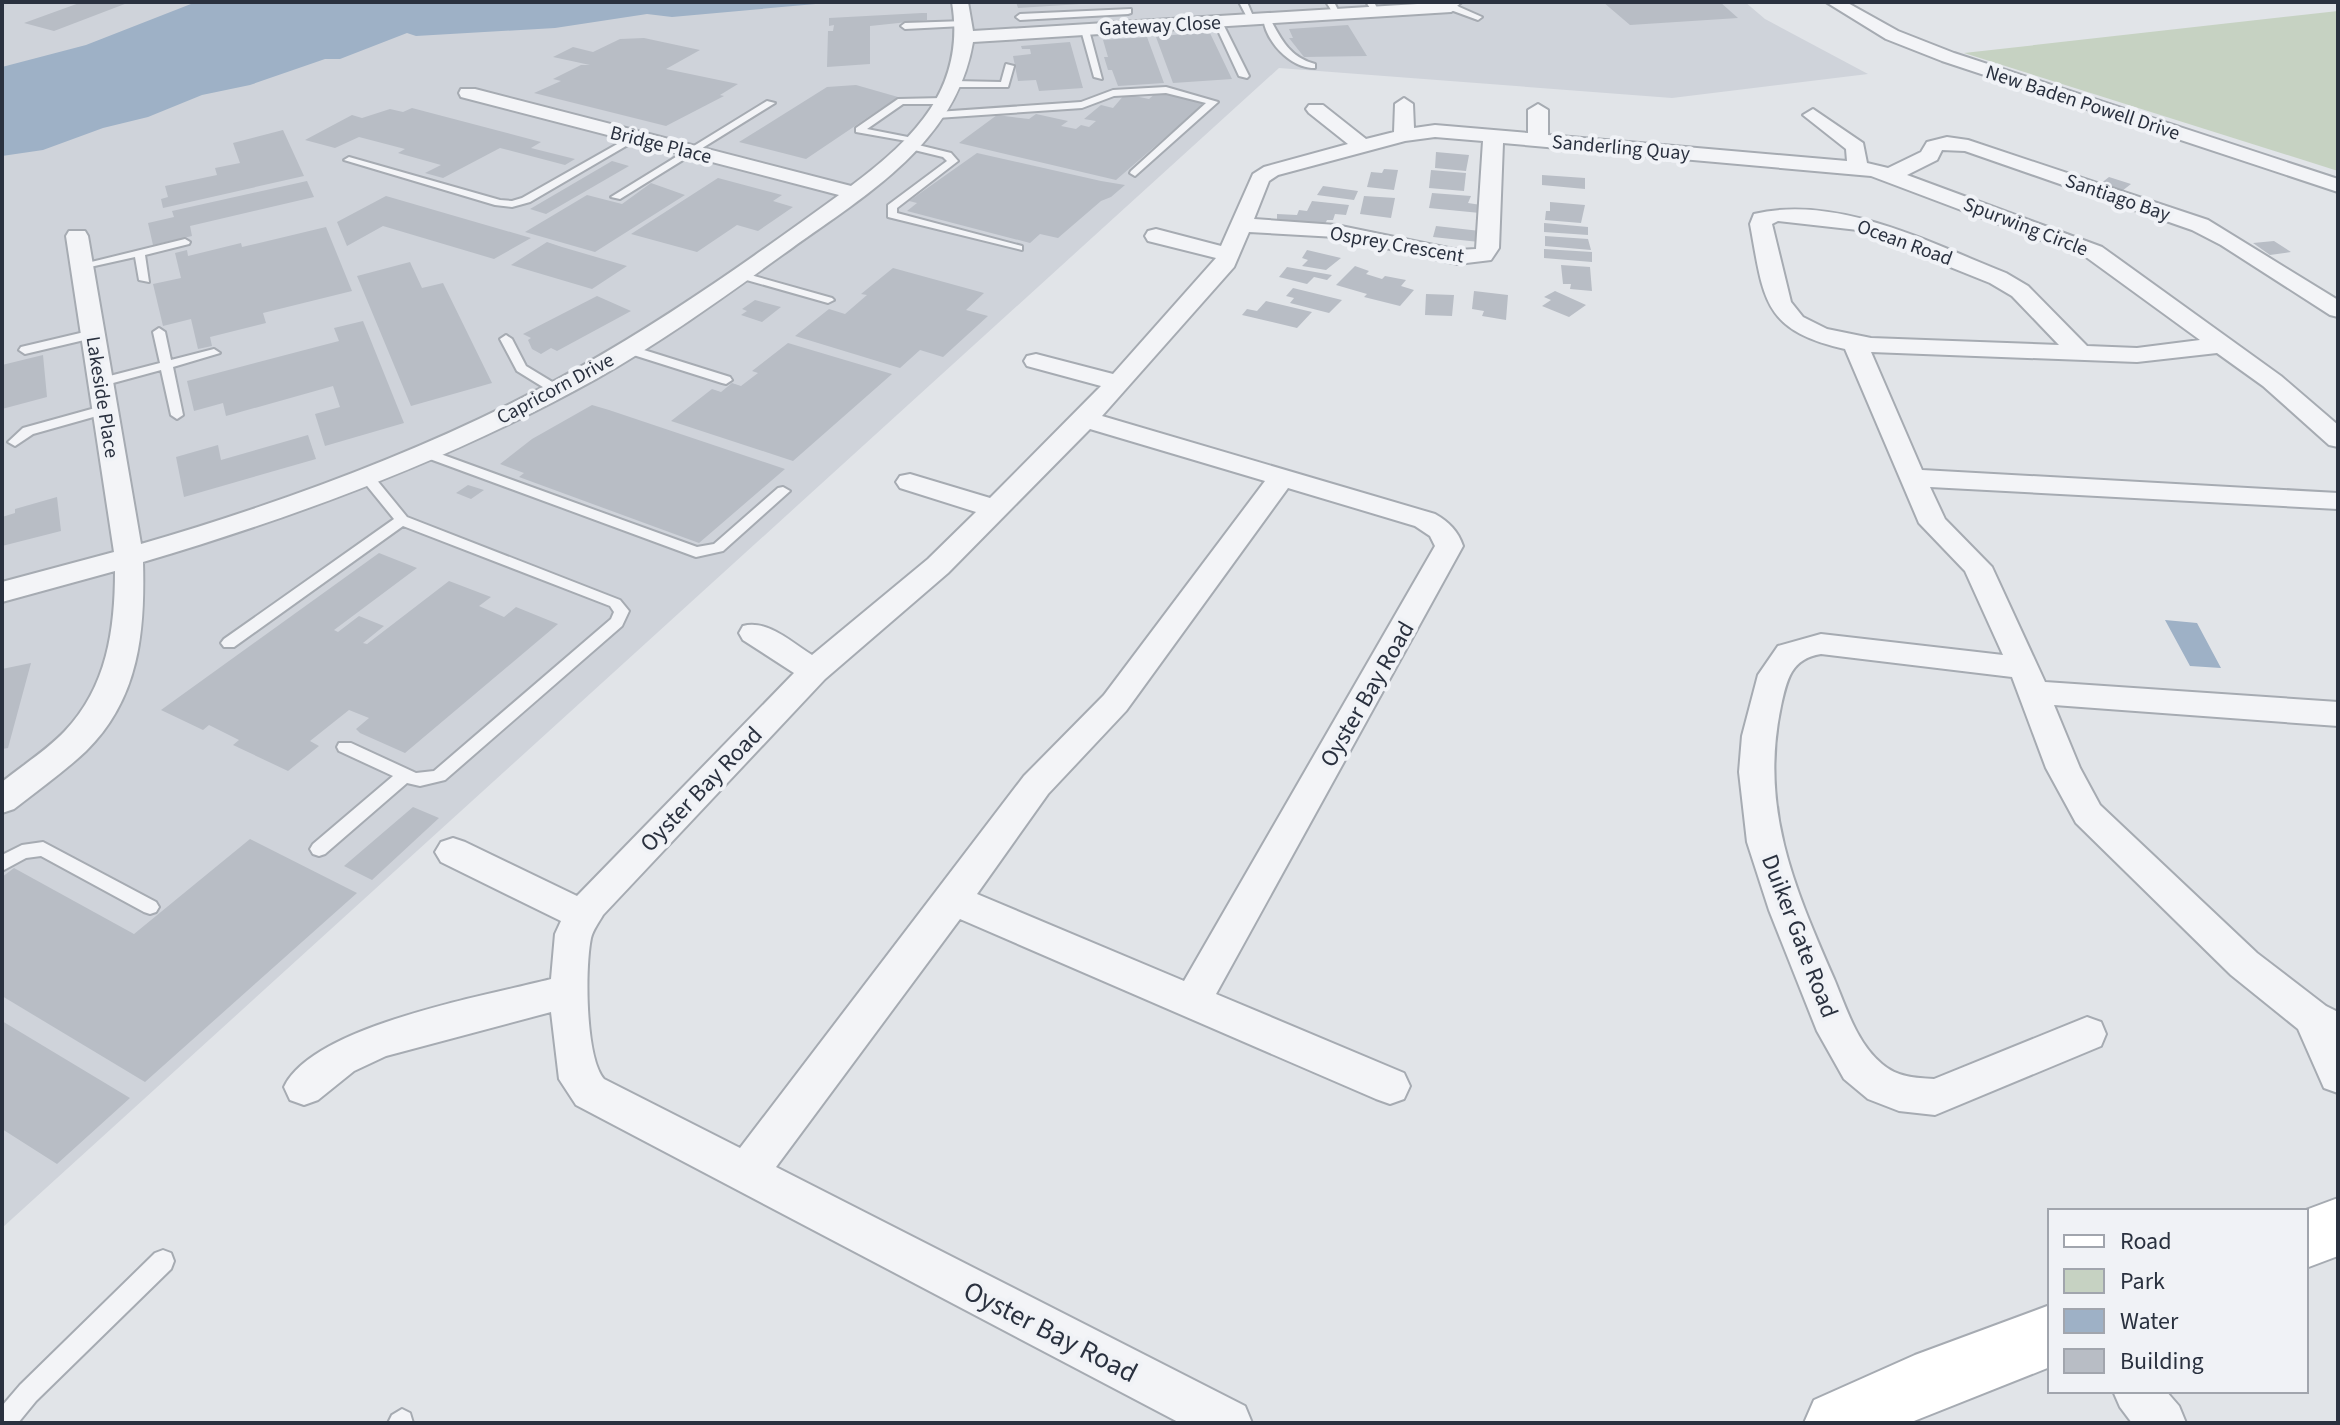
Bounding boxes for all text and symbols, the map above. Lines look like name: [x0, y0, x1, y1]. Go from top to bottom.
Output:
street label: Gateway Close: [1098, 9, 1222, 43]
street label: New Baden Powell Drive: [1982, 58, 2183, 148]
street label: Bridge Place: [607, 119, 714, 171]
street label: Sanderling Quay: [1551, 128, 1692, 168]
street label: Santiago Bay: [2061, 167, 2175, 229]
street label: Spurwing Circle: [1959, 190, 2092, 264]
street label: Ocean Road: [1853, 213, 1956, 273]
street label: Osprey Crescent: [1328, 219, 1466, 271]
street label: Lakeside Place: [79, 334, 125, 460]
street label: Capricorn Drive: [492, 346, 619, 432]
street label: Oyster Bay Road: [1311, 615, 1423, 774]
street label: Oyster Bay Road: [632, 718, 771, 860]
street label: Duiker Gate Road: [1752, 849, 1847, 1023]
legend: [2048, 1209, 2308, 1393]
text: Road: [2120, 1224, 2172, 1259]
text: Park: [2120, 1264, 2165, 1299]
street label: Oyster Bay Road: [957, 1271, 1144, 1393]
text: Water: [2120, 1304, 2179, 1339]
text: Building: [2120, 1344, 2204, 1379]

